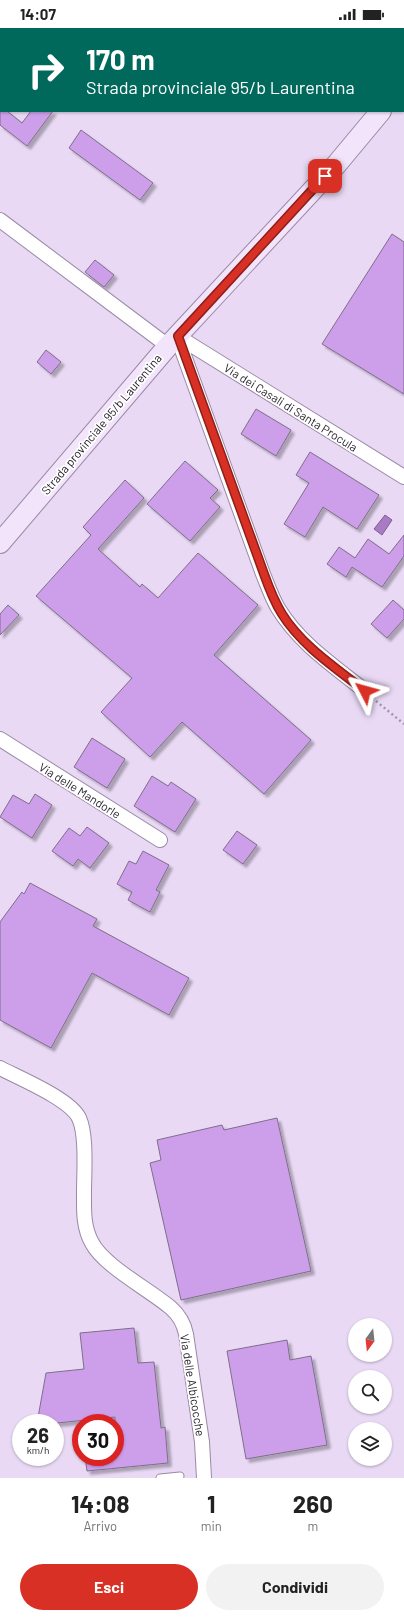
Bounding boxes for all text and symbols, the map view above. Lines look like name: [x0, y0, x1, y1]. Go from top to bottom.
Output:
text: 14:07: [20, 5, 56, 23]
text: 170 m: [86, 42, 155, 76]
icon: right: [20, 44, 72, 96]
text: Strada provinciale 95/b Laurentina: [86, 76, 355, 98]
pin: [308, 159, 342, 193]
icon: arrive: [314, 165, 336, 187]
street label: Strada provinciale 95/b Laurentina: [38, 351, 164, 497]
street label: Via dei Casali di Santa Procula: [222, 360, 360, 454]
position arrow: [344, 670, 386, 712]
street label: Via delle Mandorle: [37, 759, 123, 821]
north arrow: [348, 1318, 392, 1362]
map controls: [348, 1318, 392, 1466]
street label: Via delle Albicocche: [178, 1333, 208, 1437]
button: search: [348, 1370, 392, 1414]
speed limit sign: 30: [72, 1414, 124, 1466]
button: layers: [348, 1422, 392, 1466]
text: 26: [27, 1423, 49, 1447]
text: km/h: [27, 1444, 49, 1456]
text: 14:08: [71, 1489, 130, 1518]
text: 1: [207, 1489, 215, 1518]
text: 260: [293, 1489, 333, 1518]
text: Arrivo: [83, 1518, 117, 1534]
text: min: [201, 1518, 222, 1534]
text: m: [307, 1518, 318, 1534]
button: Esci: [20, 1564, 198, 1610]
button: Condividi: [206, 1564, 384, 1610]

